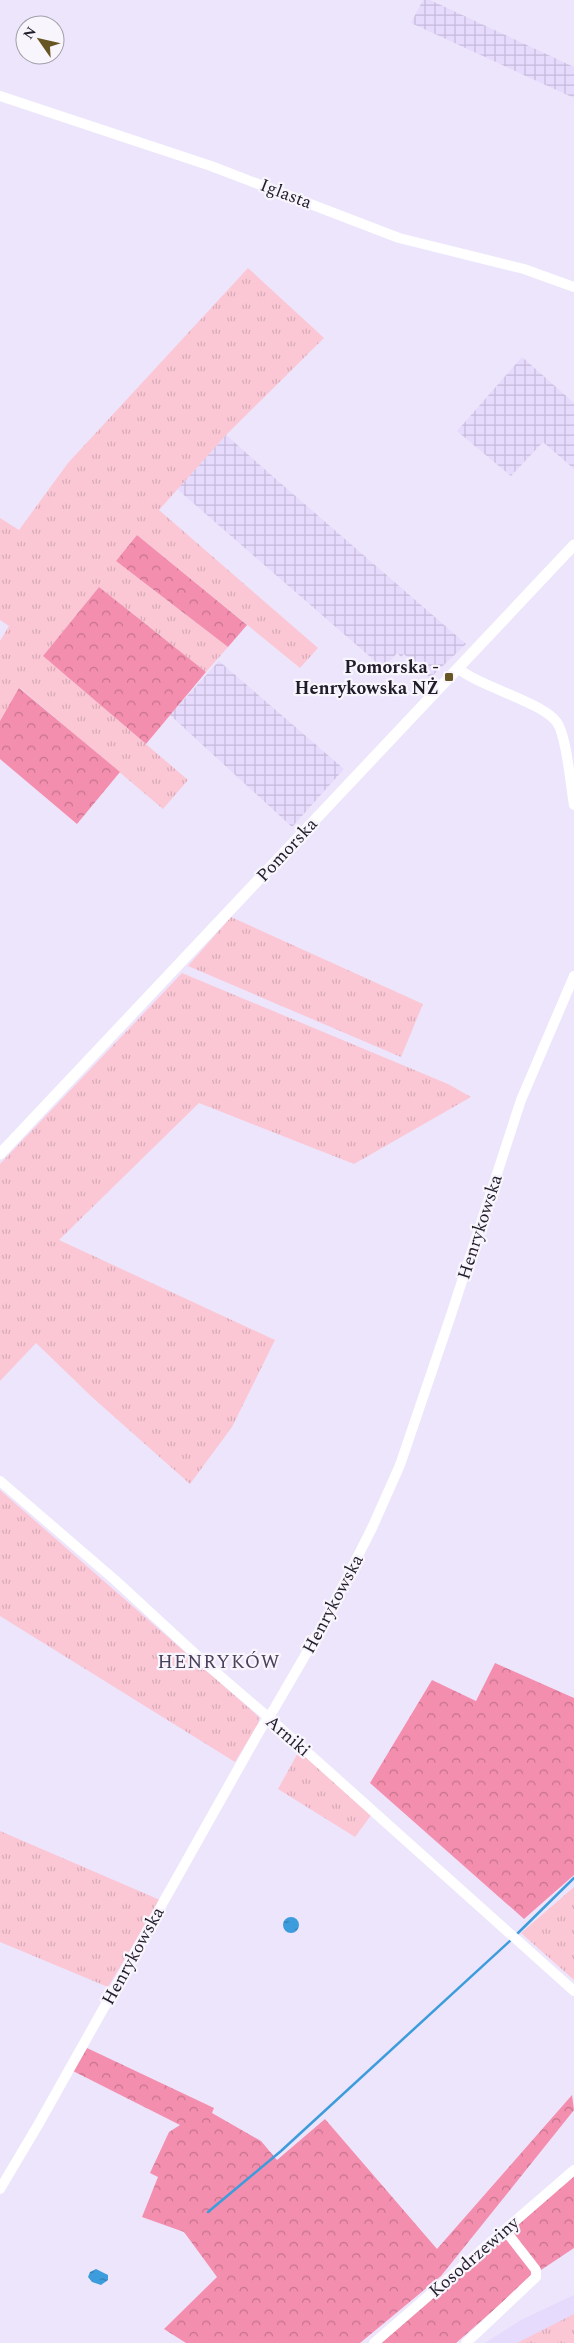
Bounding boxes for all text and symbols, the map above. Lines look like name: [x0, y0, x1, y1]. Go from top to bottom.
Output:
north arrow: [15, 15, 65, 65]
text: N: [18, 22, 42, 44]
street label: Iglasta: [256, 172, 316, 216]
place label: Pomorska - Henrykowska NŻ: [295, 654, 439, 702]
marker: Pomorska - Henrykowska NŻ: [443, 671, 455, 683]
street label: Pomorska: [250, 812, 324, 888]
street label: Henrykowska: [450, 1171, 510, 1283]
street label: Henrykowska: [296, 1549, 371, 1658]
district label: HENRYKÓW: [158, 1648, 280, 1677]
street label: Arniki: [260, 1709, 316, 1763]
street label: Henrykowska: [95, 1902, 171, 2010]
street label: Kosodrzewiny: [423, 2209, 526, 2304]

